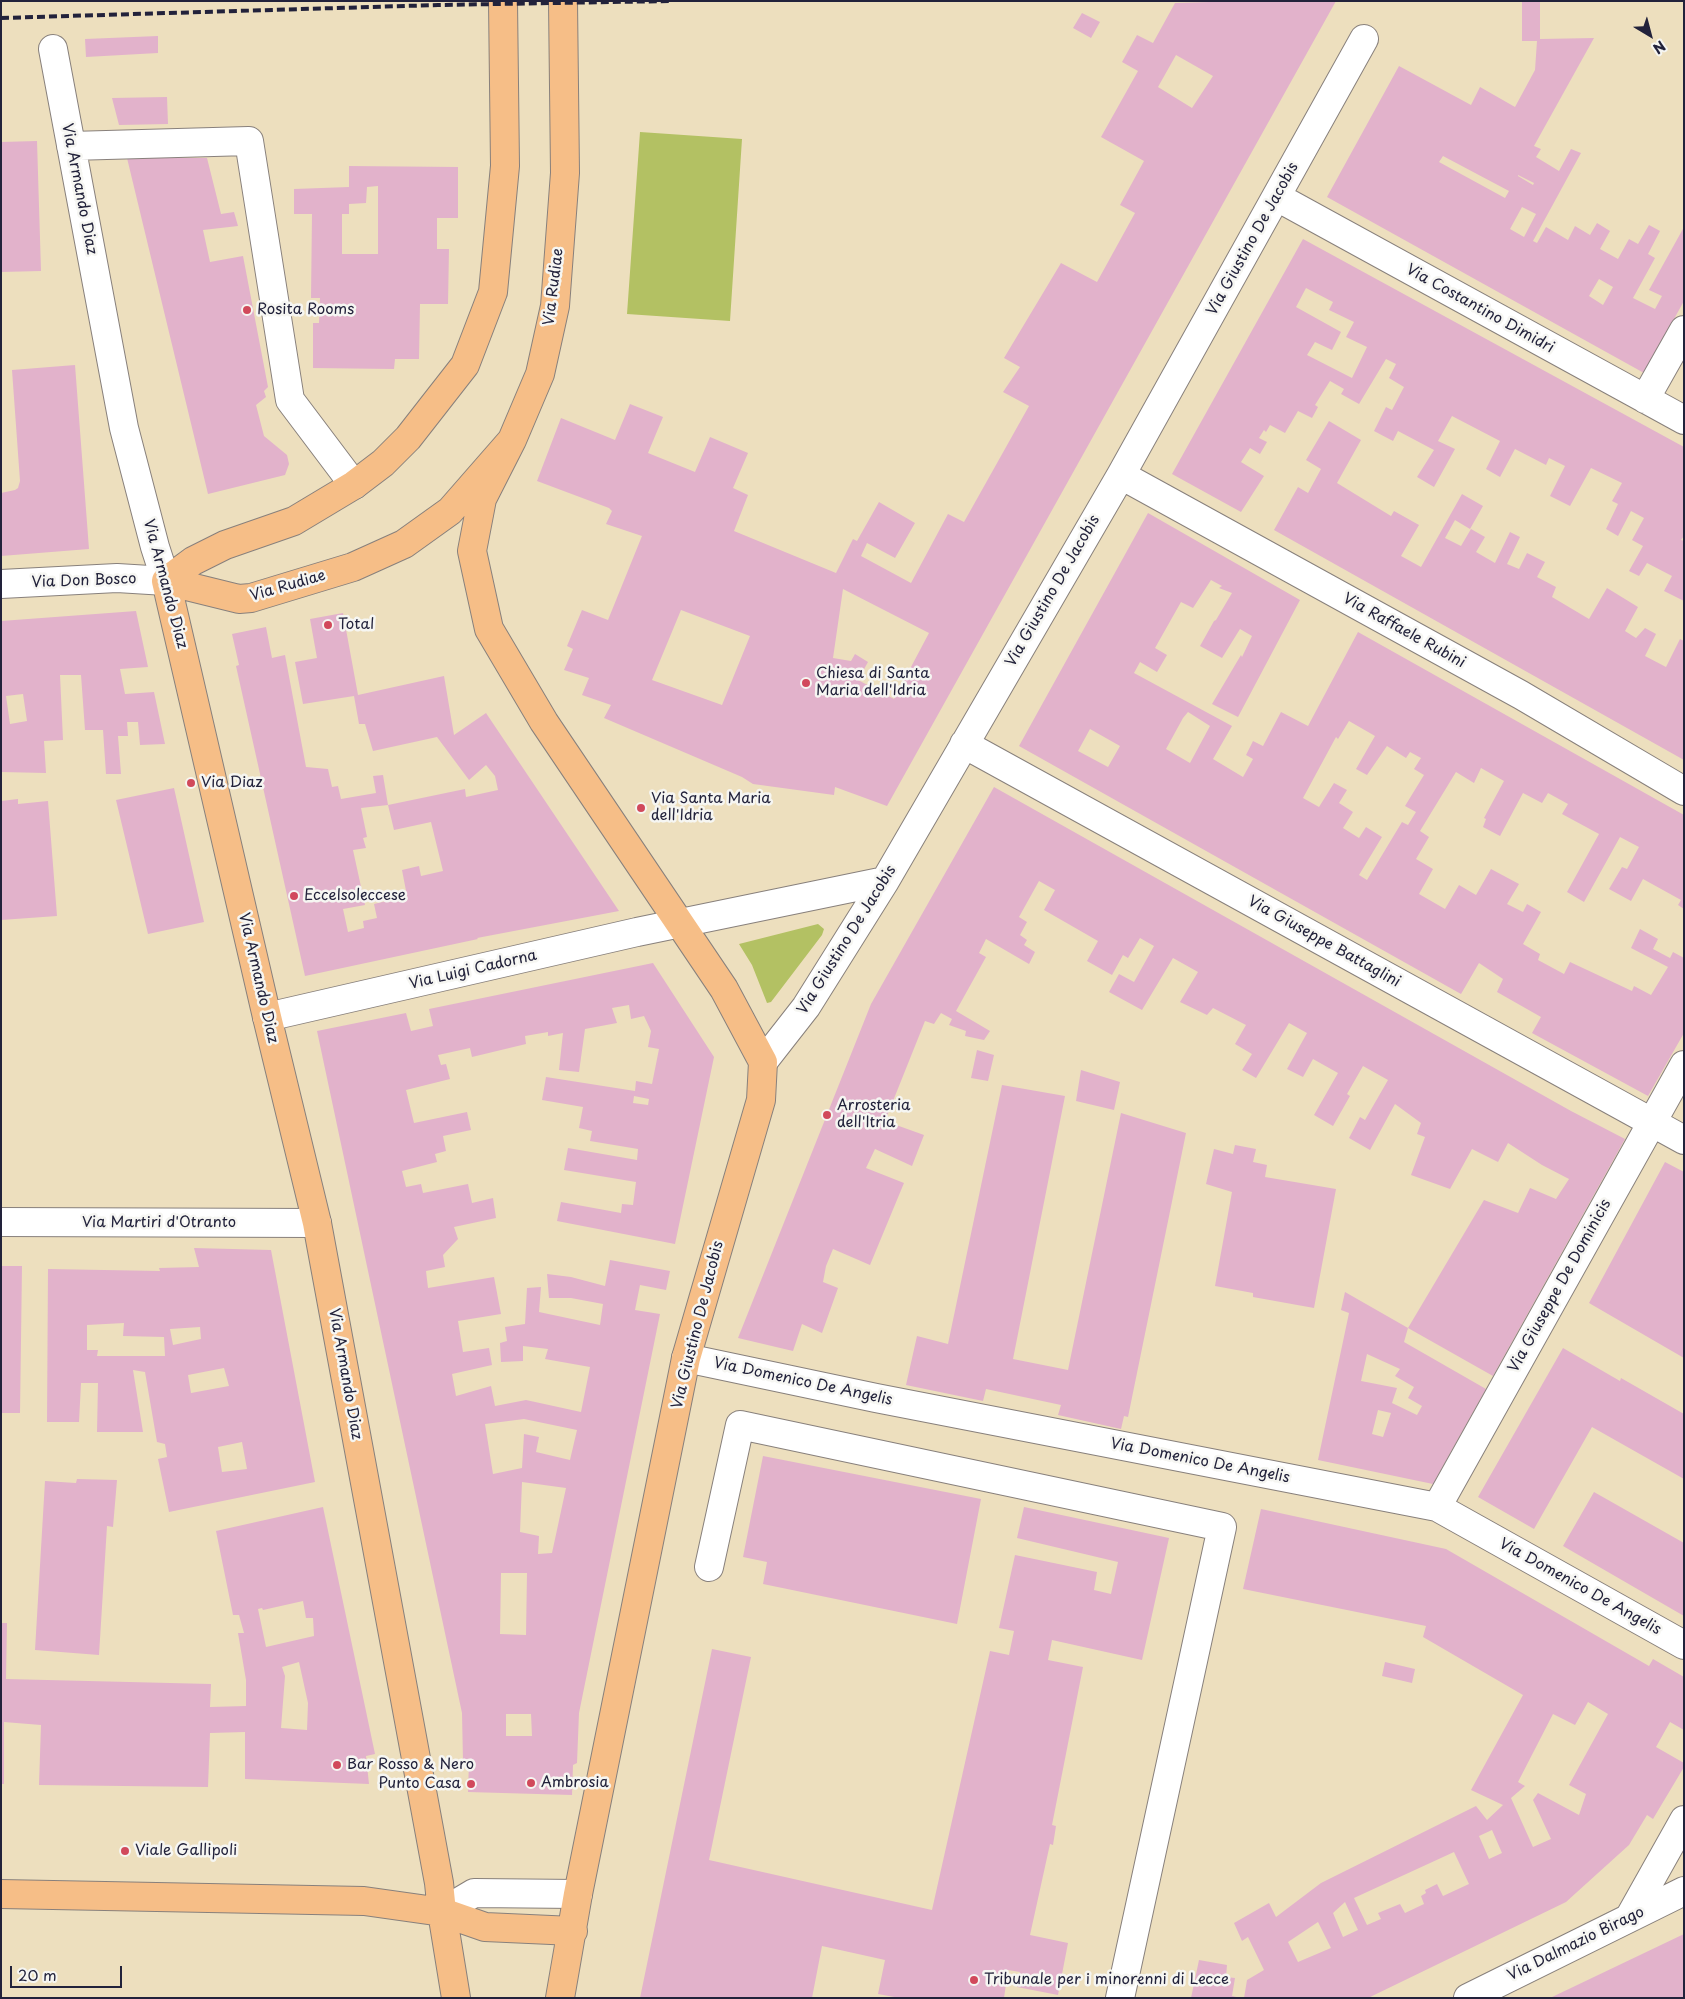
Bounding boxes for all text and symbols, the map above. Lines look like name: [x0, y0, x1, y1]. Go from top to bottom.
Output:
north arrow: [1625, 10, 1675, 60]
text: N: [1649, 36, 1670, 59]
street label: Via Armando Diaz: [57, 122, 101, 256]
street label: Via Giustino De Jacobis: [1203, 159, 1303, 319]
street label: Via Rudiae: [540, 247, 568, 327]
street label: Via Costantino Dimidri: [1403, 261, 1557, 357]
place label: Rosita Rooms: [257, 301, 354, 319]
marker: Rosita Rooms: [241, 304, 253, 316]
street label: Via Giustino De Jacobis: [1002, 512, 1104, 670]
street label: Via Armando Diaz: [139, 517, 191, 651]
street label: Via Rudiae: [248, 567, 328, 605]
street label: Via Don Bosco: [31, 570, 137, 592]
street label: Via Raffaele Rubini: [1340, 590, 1468, 672]
place label: Total: [338, 616, 374, 634]
marker: Total: [322, 619, 334, 631]
place label: Chiesa di Santa Maria dell'Idria: [816, 665, 930, 700]
marker: Chiesa di Santa Maria dell'Idria: [800, 677, 812, 689]
place label: Via Diaz: [201, 774, 263, 792]
marker: Via Diaz: [185, 777, 197, 789]
place label: Via Santa Maria dell'Idria: [651, 790, 771, 825]
marker: Via Santa Maria dell'Idria: [635, 802, 647, 814]
street label: Via Giustino De Jacobis: [794, 862, 900, 1018]
place label: Eccelsoleccese: [304, 887, 406, 905]
marker: Eccelsoleccese: [288, 890, 300, 902]
street label: Via Giuseppe Battaglini: [1245, 893, 1403, 991]
street label: Via Armando Diaz: [234, 911, 282, 1045]
street label: Via Luigi Cadorna: [407, 947, 539, 993]
place label: Arrosteria dell'Itria: [837, 1097, 910, 1132]
marker: Arrosteria dell'Itria: [821, 1109, 833, 1121]
street label: Via Giuseppe De Dominicis: [1505, 1196, 1615, 1376]
street label: Via Martiri d'Otranto: [82, 1214, 236, 1232]
street label: Via Giustino De Jacobis: [668, 1239, 728, 1411]
street label: Via Armando Diaz: [325, 1307, 365, 1441]
street label: Via Domenico De Angelis: [712, 1354, 894, 1410]
street label: Via Domenico De Angelis: [1109, 1435, 1291, 1487]
street label: Via Domenico De Angelis: [1496, 1535, 1664, 1639]
place label: Bar Rosso & Nero: [347, 1756, 474, 1774]
marker: Bar Rosso & Nero: [331, 1759, 343, 1771]
place label: Ambrosia: [541, 1774, 609, 1792]
place label: Punto Casa: [378, 1775, 461, 1793]
marker: Ambrosia: [525, 1777, 537, 1789]
marker: Punto Casa: [465, 1778, 477, 1790]
place label: Viale Gallipoli: [135, 1842, 237, 1860]
marker: Viale Gallipoli: [119, 1845, 131, 1857]
street label: Via Dalmazio Birago: [1505, 1903, 1647, 1985]
scale bar: [12, 1956, 125, 1988]
text: 20 m: [18, 1963, 57, 1986]
place label: Tribunale per i minorenni di Lecce: [984, 1971, 1229, 1989]
marker: Tribunale per i minorenni di Lecce: [968, 1974, 980, 1986]

